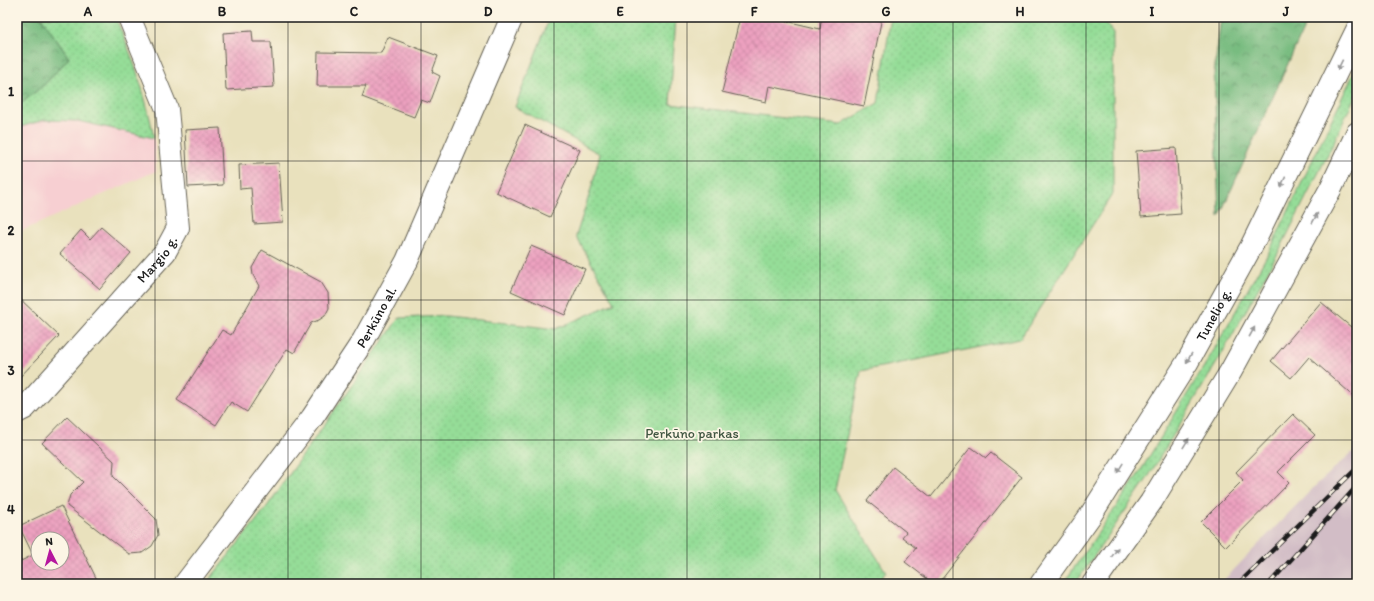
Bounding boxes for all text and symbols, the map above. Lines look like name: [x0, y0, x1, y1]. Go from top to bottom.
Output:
text: A: [83, 4, 93, 19]
text: B: [218, 4, 227, 19]
text: C: [350, 4, 359, 19]
text: D: [484, 4, 493, 19]
text: E: [616, 4, 624, 19]
text: F: [751, 4, 758, 19]
text: G: [882, 4, 891, 19]
text: H: [1016, 4, 1025, 19]
text: I: [1150, 4, 1155, 19]
text: J: [1282, 4, 1290, 19]
one-way arrow: [1337, 59, 1343, 71]
text: 1: [8, 84, 14, 99]
one-way arrow: [1280, 176, 1286, 187]
one-way arrow: [1311, 212, 1318, 223]
text: 2: [8, 223, 15, 238]
street label: Margio g.: [133, 233, 181, 286]
street label: Perkūno al.: [352, 283, 400, 351]
street label: Tunelio g.: [1192, 285, 1235, 344]
one-way arrow: [1249, 326, 1256, 337]
one-way arrow: [1185, 352, 1192, 364]
text: 3: [7, 363, 15, 378]
park label: Perkūno parkas: [645, 425, 739, 442]
one-way arrow: [1183, 438, 1190, 449]
one-way arrow: [1116, 463, 1124, 473]
text: 4: [7, 502, 15, 517]
north arrow: [30, 531, 70, 571]
text: N: [45, 535, 53, 548]
one-way arrow: [1111, 547, 1119, 557]

